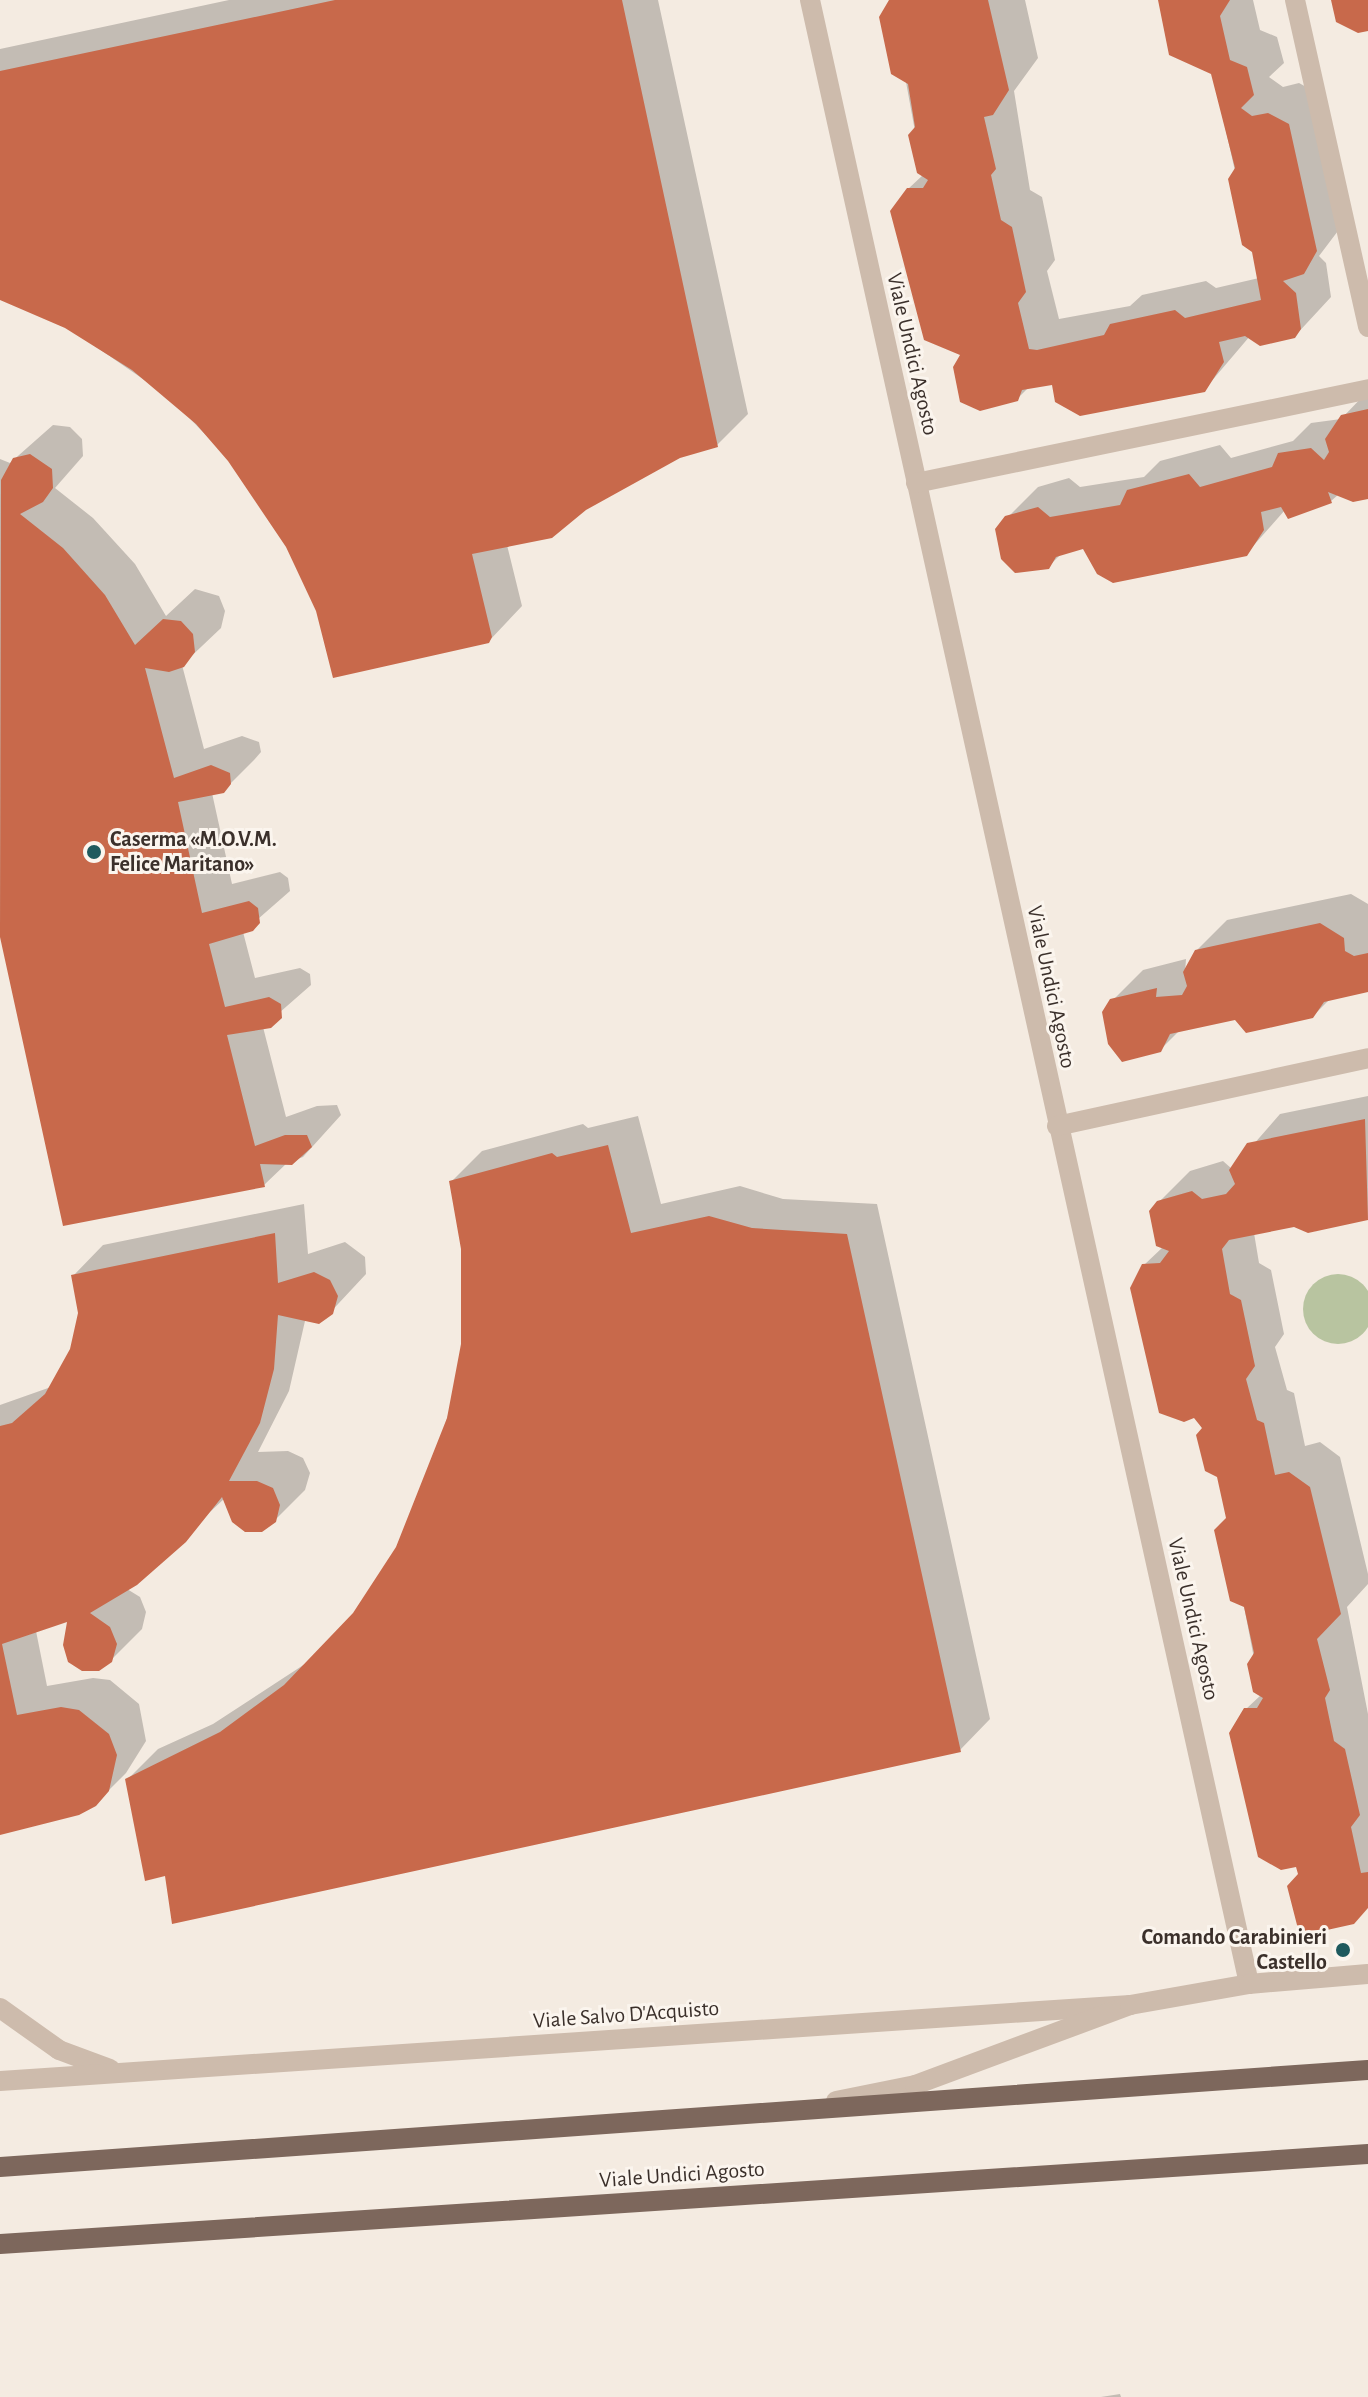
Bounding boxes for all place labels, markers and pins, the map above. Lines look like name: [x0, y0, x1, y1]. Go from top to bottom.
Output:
place label: Caserma «M.O.V.M. Felice Maritano»: [110, 826, 277, 878]
marker: Caserma «M.O.V.M. Felice Maritano»: [85, 843, 103, 861]
place label: Comando Carabinieri Castello: [1141, 1924, 1327, 1976]
marker: Comando Carabinieri Castello: [1334, 1941, 1352, 1959]

